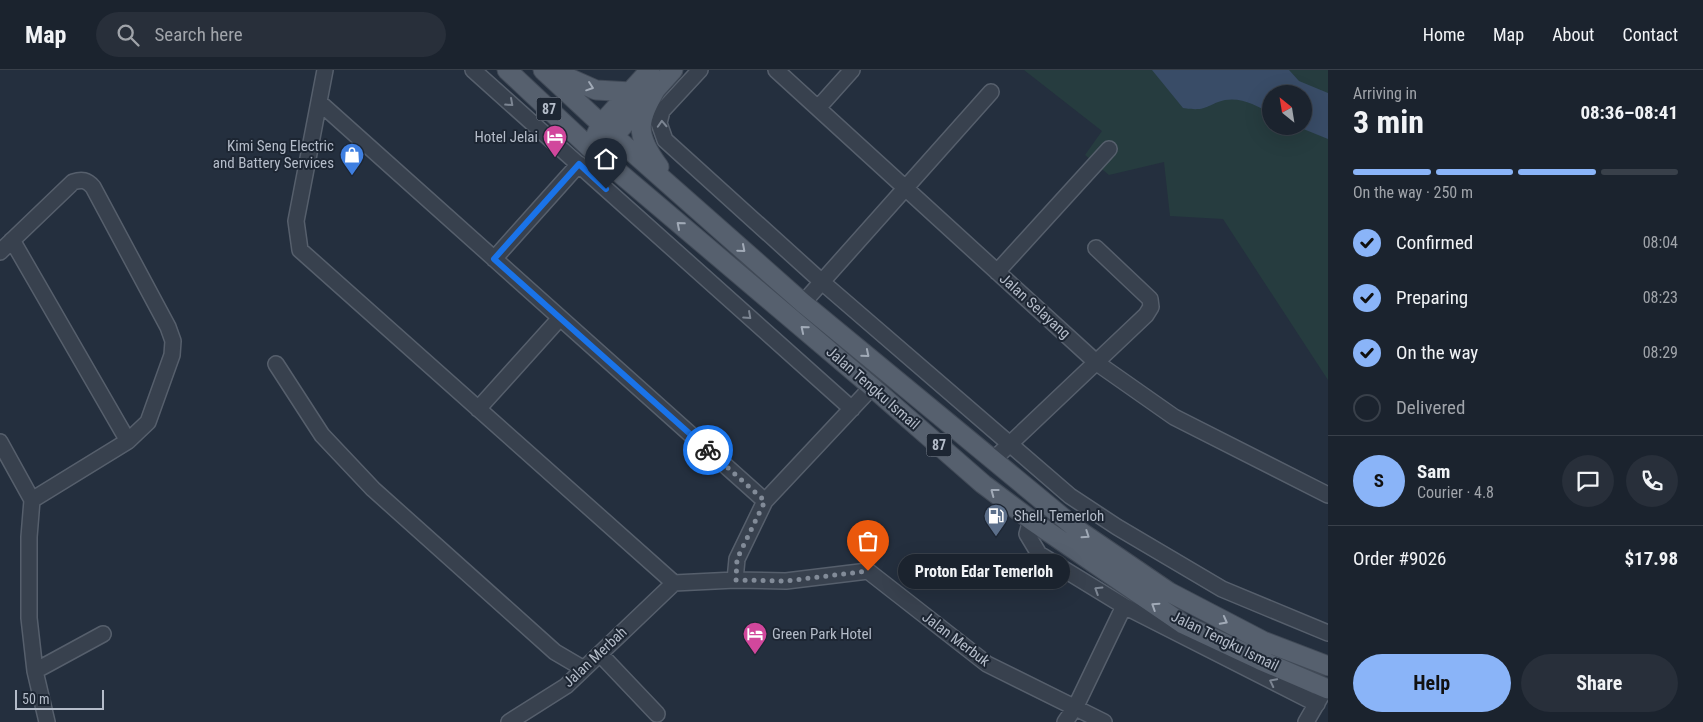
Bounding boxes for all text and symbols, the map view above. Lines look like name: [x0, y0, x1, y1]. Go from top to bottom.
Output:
search box: [96, 12, 446, 57]
text: Map: [25, 21, 66, 49]
icon: search: [114, 21, 142, 49]
text: Search here: [154, 23, 243, 46]
text: Home: [1423, 24, 1465, 45]
text: Map: [1493, 24, 1524, 45]
text: About: [1552, 24, 1594, 45]
text: Contact: [1622, 24, 1678, 45]
one-way arrow: [585, 81, 593, 91]
text: Arriving in: [1353, 84, 1417, 103]
north arrow: [1262, 85, 1312, 135]
map controls: [1262, 85, 1312, 135]
one-way arrow: [504, 97, 513, 106]
road number: 87: [536, 98, 562, 120]
text: 08:36–08:41: [1580, 101, 1678, 124]
text: 3 min: [1353, 103, 1424, 141]
one-way arrow: [656, 120, 667, 128]
hotel icon: Hotel Jelai: [542, 124, 568, 158]
place label: Hotel Jelai: [474, 128, 538, 146]
place label: Kimi Seng Electric and Battery Services: [213, 137, 334, 172]
pin: [585, 138, 627, 189]
shop icon: Kimi Seng Electric and Battery Services: [339, 142, 365, 176]
icon: home: [592, 145, 620, 173]
text: On the way · 250 m: [1353, 183, 1473, 202]
one-way arrow: [676, 221, 685, 230]
icon: check: [1353, 229, 1381, 257]
text: Confirmed: [1396, 231, 1473, 254]
text: 08:04: [1643, 233, 1678, 252]
one-way arrow: [736, 243, 745, 252]
street label: Jalan Selayang: [996, 270, 1074, 342]
icon: check: [1353, 284, 1381, 312]
text: Preparing: [1396, 286, 1468, 309]
text: 08:23: [1643, 288, 1678, 307]
one-way arrow: [742, 310, 751, 319]
one-way arrow: [801, 327, 810, 335]
icon: check: [1353, 339, 1381, 367]
text: On the way: [1396, 341, 1478, 364]
street label: Jalan Tengku Ismail: [823, 343, 923, 433]
text: 08:29: [1643, 343, 1678, 362]
one-way arrow: [860, 349, 869, 358]
text: Delivered: [1396, 396, 1465, 419]
courier: [683, 425, 733, 475]
road number: 87: [926, 434, 952, 456]
icon: bike: [694, 436, 722, 464]
button: chat: [1562, 455, 1614, 507]
button: phone: [1626, 455, 1678, 507]
text: Sam: [1417, 460, 1450, 483]
text: S: [1374, 469, 1384, 492]
text: Courier · 4.8: [1417, 483, 1494, 502]
one-way arrow: [991, 490, 1000, 498]
fuel station icon: Shell, Temerloh: [983, 503, 1009, 537]
place label: Shell, Temerloh: [1014, 507, 1104, 525]
pin: [847, 520, 889, 571]
icon: bag: [854, 527, 882, 555]
one-way arrow: [1080, 529, 1089, 538]
text: Order #9026: [1353, 547, 1446, 570]
text: $17.98: [1624, 547, 1678, 570]
callout: Proton Edar Temerloh: [898, 554, 1070, 588]
text: Proton Edar Temerloh: [915, 562, 1053, 581]
one-way arrow: [1095, 587, 1104, 597]
one-way arrow: [1152, 603, 1161, 612]
street label: Jalan Tengku Ismail: [1168, 607, 1282, 675]
street label: Jalan Merbuk: [919, 608, 994, 670]
one-way arrow: [1218, 615, 1227, 625]
hotel icon: Green Park Hotel: [742, 621, 768, 655]
street label: Jalan Merbah: [559, 623, 631, 691]
place label: Green Park Hotel: [772, 625, 872, 643]
button: Help: [1353, 654, 1511, 712]
button: Share: [1521, 654, 1678, 712]
one-way arrow: [1269, 678, 1278, 688]
scale bar: [15, 687, 104, 710]
text: 50 m: [22, 691, 50, 707]

